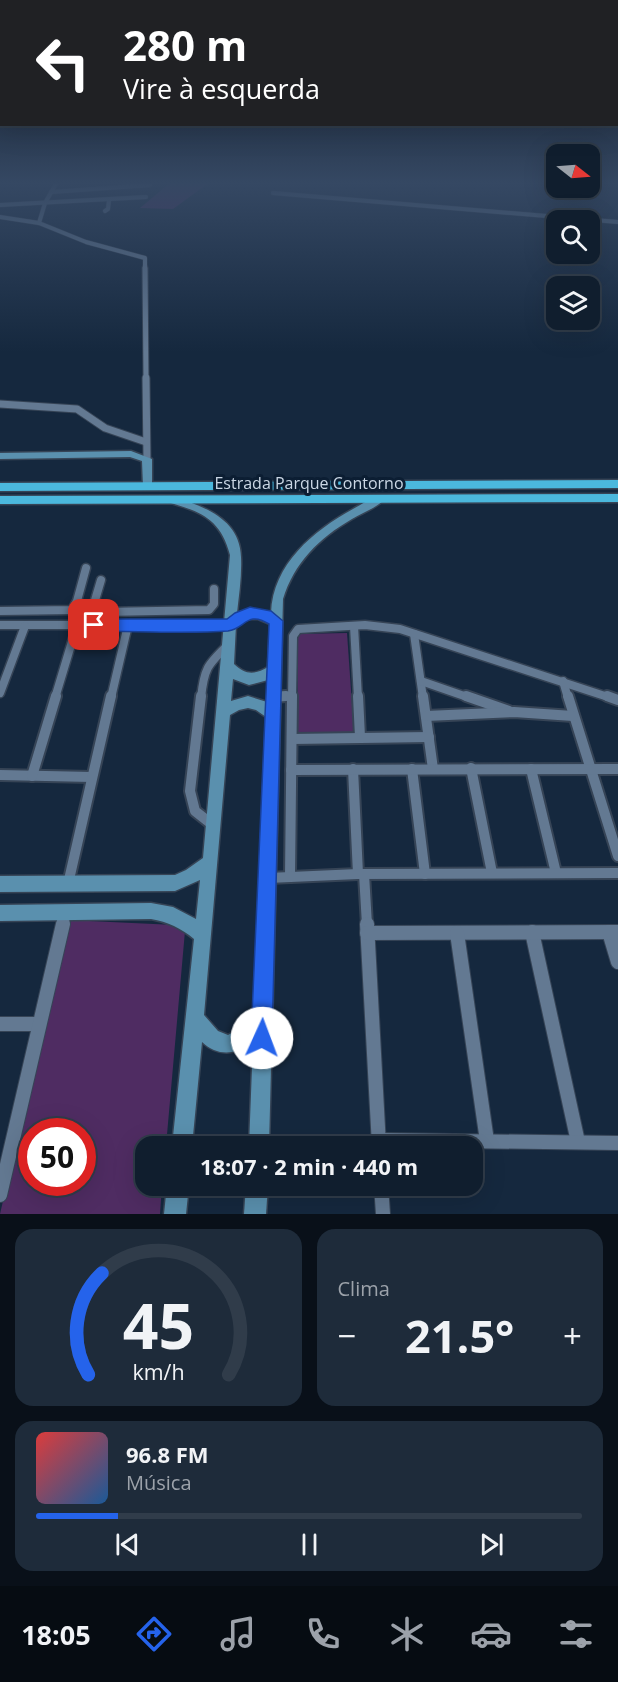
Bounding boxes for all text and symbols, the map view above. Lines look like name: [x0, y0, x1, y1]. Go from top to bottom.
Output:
text: 280 m: [123, 16, 247, 73]
icon: left: [24, 24, 102, 102]
text: Vire à esquerda: [123, 70, 320, 107]
north arrow: [546, 144, 600, 198]
map controls: [546, 144, 600, 330]
button: search: [546, 210, 600, 264]
button: layers: [546, 276, 600, 330]
street label: Estrada Parque Contorno: [214, 472, 404, 494]
pin: [68, 599, 119, 650]
icon: arrive: [77, 608, 110, 641]
position arrow: [230, 1006, 294, 1070]
speed limit sign: 50: [18, 1118, 96, 1196]
text: 18:07 · 2 min · 440 m: [200, 1151, 418, 1181]
text: Clima: [338, 1275, 390, 1302]
text: 45: [123, 1282, 194, 1367]
text: 21.5°: [405, 1305, 514, 1366]
text: −: [338, 1313, 356, 1358]
text: +: [563, 1313, 582, 1358]
text: km/h: [132, 1357, 184, 1386]
text: 96.8 FM: [126, 1439, 209, 1469]
text: Música: [126, 1469, 192, 1496]
icon: previous: [111, 1528, 144, 1561]
icon: pause: [293, 1528, 326, 1561]
icon: next: [475, 1528, 508, 1561]
icon: directions: [133, 1613, 175, 1655]
icon: music: [217, 1613, 259, 1655]
icon: phone: [302, 1613, 344, 1655]
icon: climate: [386, 1613, 428, 1655]
icon: car: [470, 1613, 512, 1655]
icon: filters: [555, 1613, 597, 1655]
text: 18:05: [21, 1616, 91, 1653]

